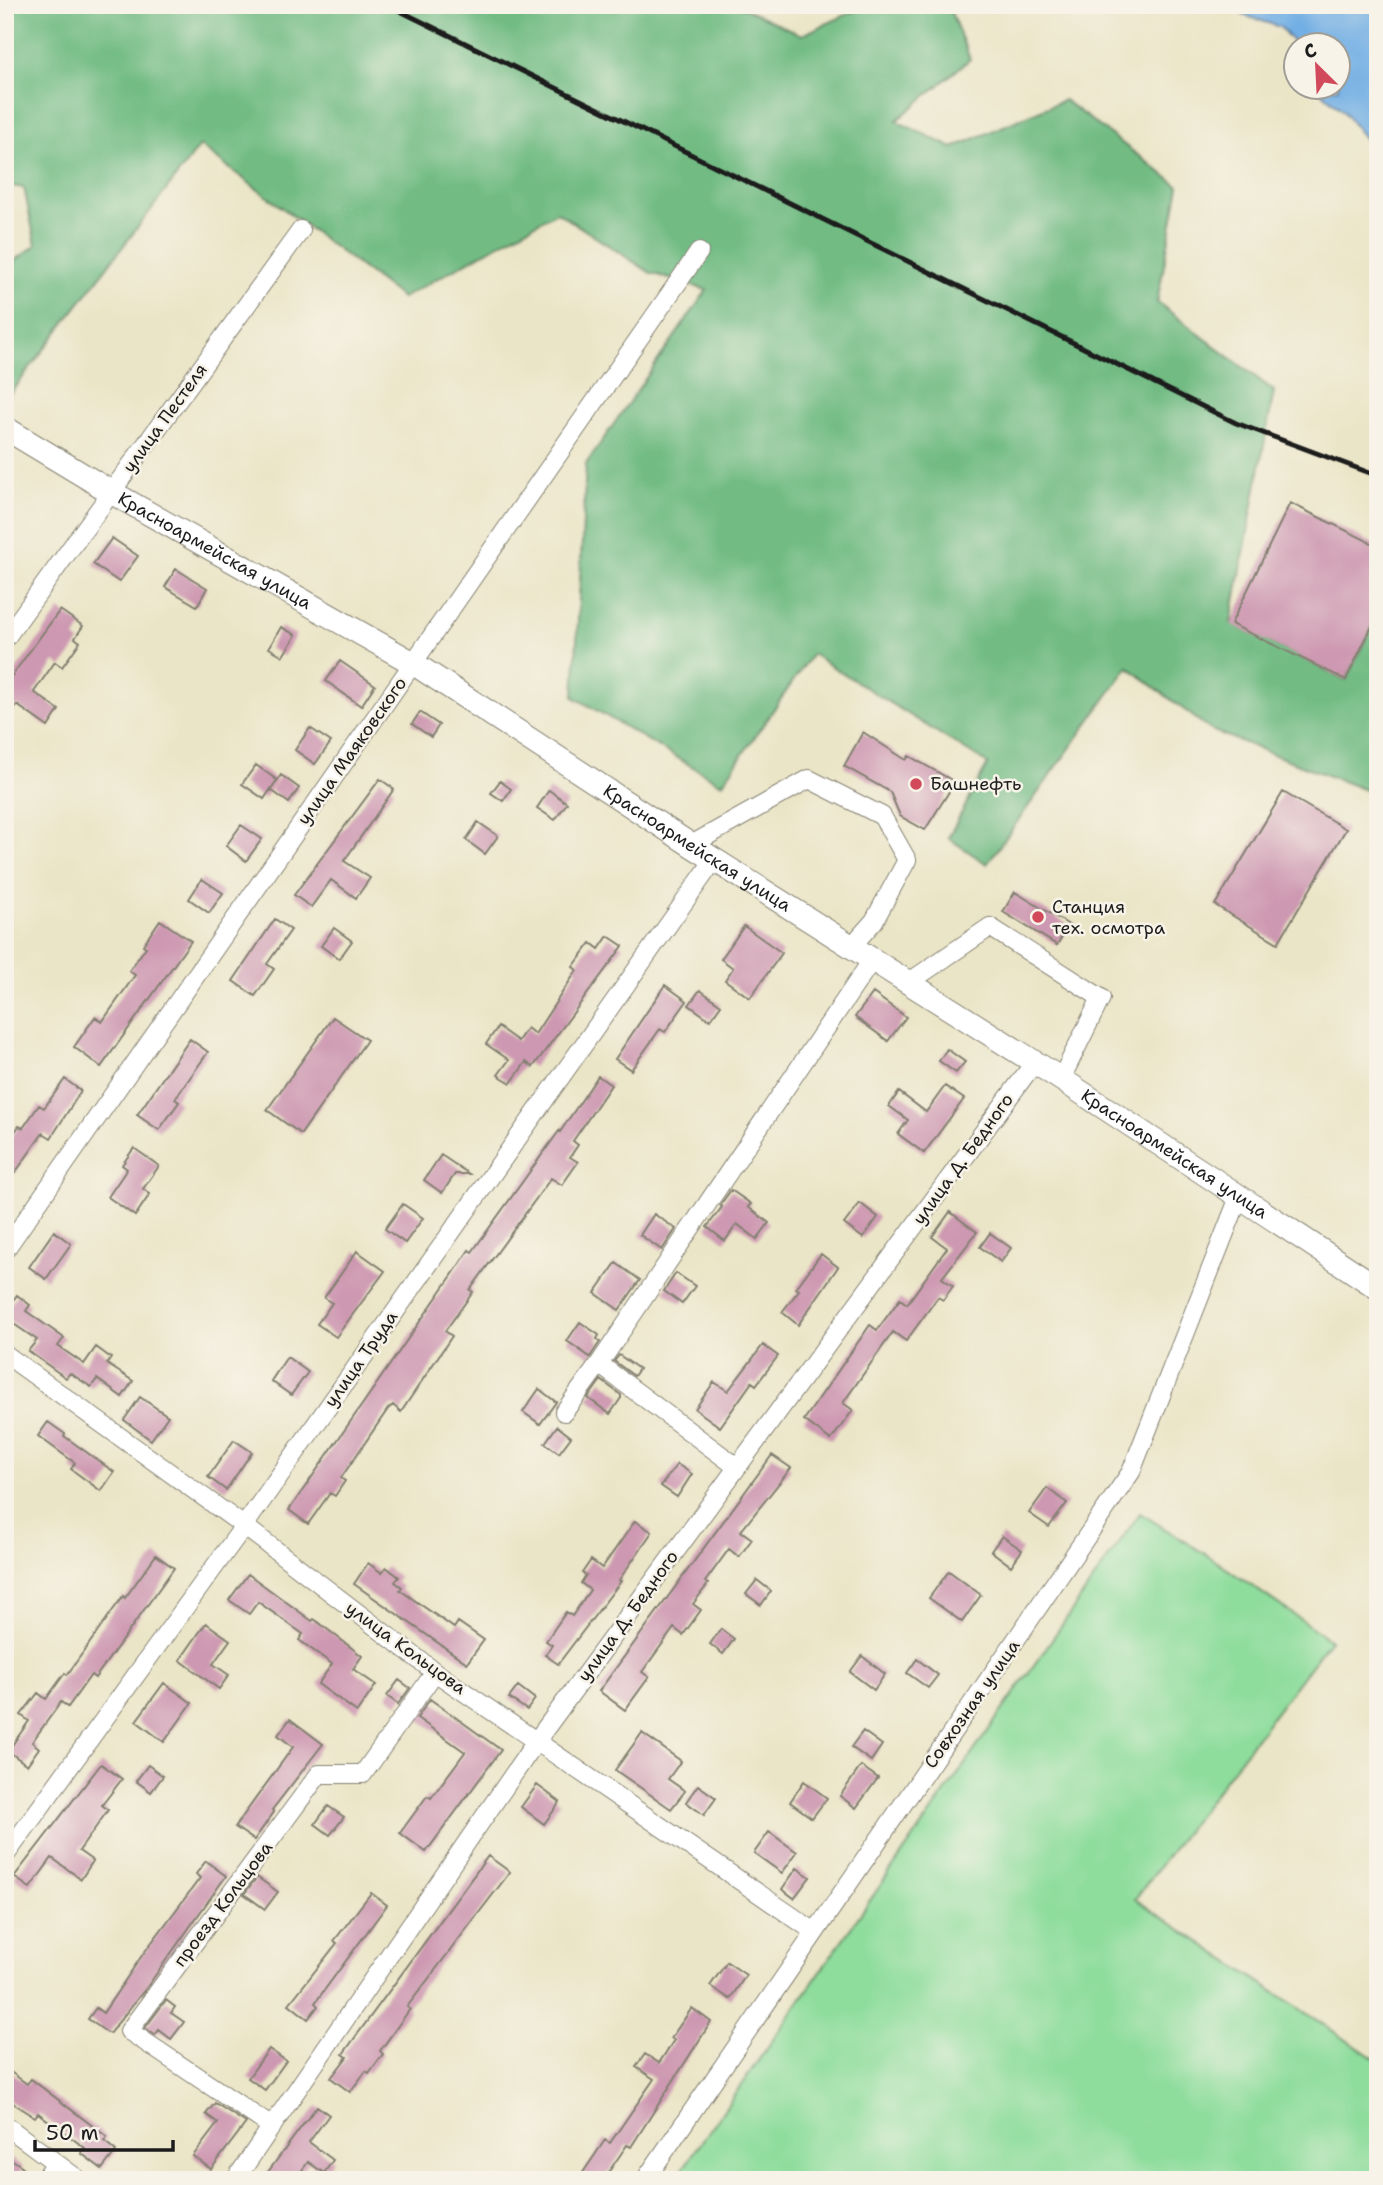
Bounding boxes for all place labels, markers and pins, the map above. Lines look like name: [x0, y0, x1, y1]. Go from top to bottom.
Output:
place label: Башнефть: [930, 772, 1021, 796]
marker: Башнефть: [908, 776, 924, 792]
place label: Станция тех. осмотра: [1052, 895, 1165, 940]
marker: Станция тех. осмотра: [1030, 909, 1046, 925]

